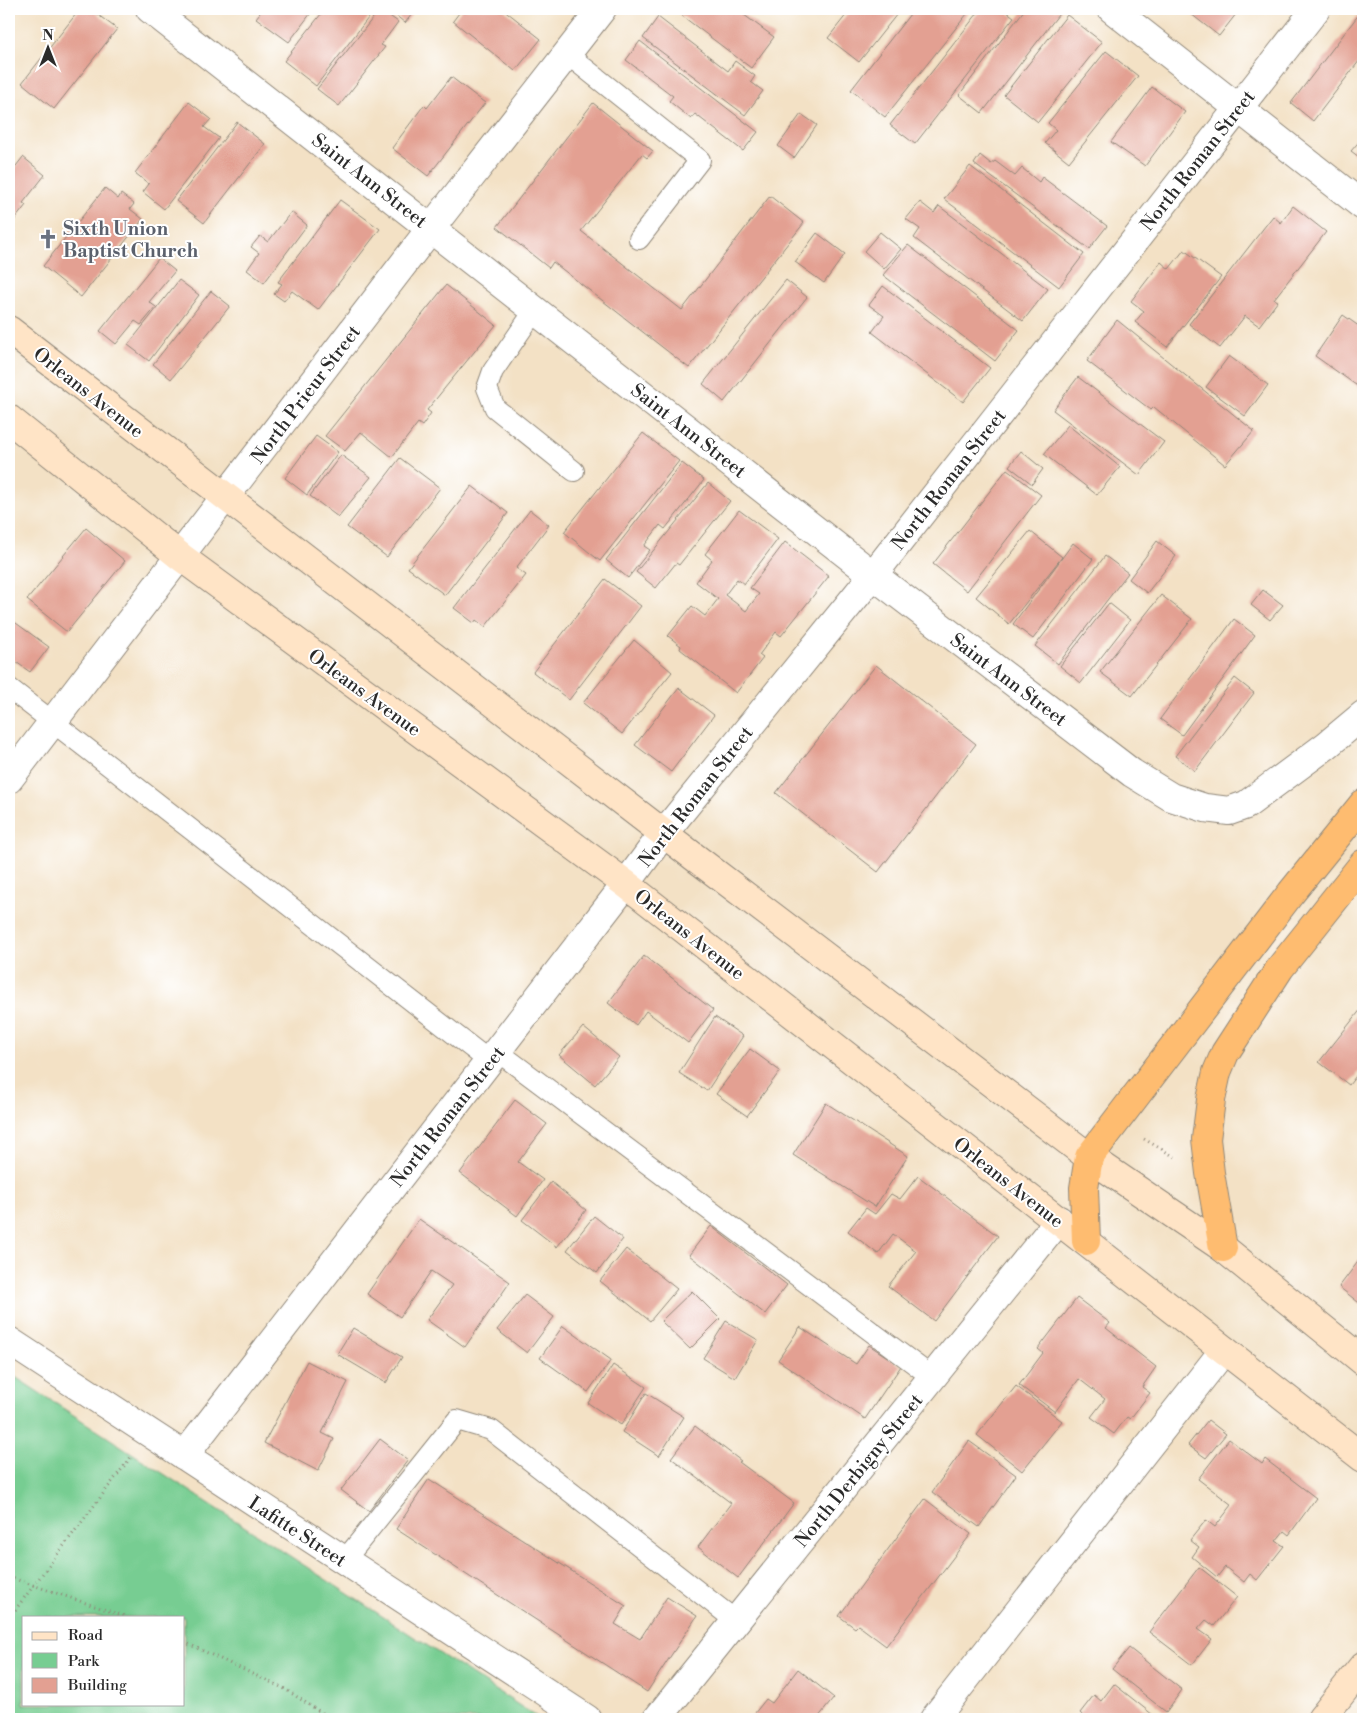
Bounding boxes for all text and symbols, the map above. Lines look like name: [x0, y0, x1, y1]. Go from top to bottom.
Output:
north arrow: [22, 22, 72, 72]
text: N: [42, 27, 54, 45]
street label: North Roman Street: [1135, 85, 1260, 236]
street label: Saint Ann Street: [307, 128, 432, 233]
place label: Sixth Union Baptist Church: [63, 217, 199, 263]
church icon: Sixth Union Baptist Church: [37, 228, 59, 250]
street label: North Prieur Street: [246, 320, 366, 469]
street label: Orleans Avenue: [28, 342, 148, 443]
street label: Saint Ann Street: [626, 378, 751, 483]
street label: North Roman Street: [886, 404, 1011, 555]
street label: Saint Ann Street: [945, 628, 1072, 732]
street label: Orleans Avenue: [303, 644, 426, 742]
street label: North Roman Street: [633, 721, 758, 872]
street label: Orleans Avenue: [629, 884, 749, 985]
street label: North Roman Street: [385, 1041, 510, 1192]
street label: Orleans Avenue: [948, 1132, 1068, 1233]
street label: North Derbigny Street: [789, 1389, 928, 1552]
street label: Lafitte Street: [244, 1491, 351, 1573]
legend: [22, 1616, 185, 1706]
text: Road: [68, 1626, 103, 1645]
text: Park: [68, 1652, 100, 1671]
text: Building: [67, 1676, 127, 1695]

